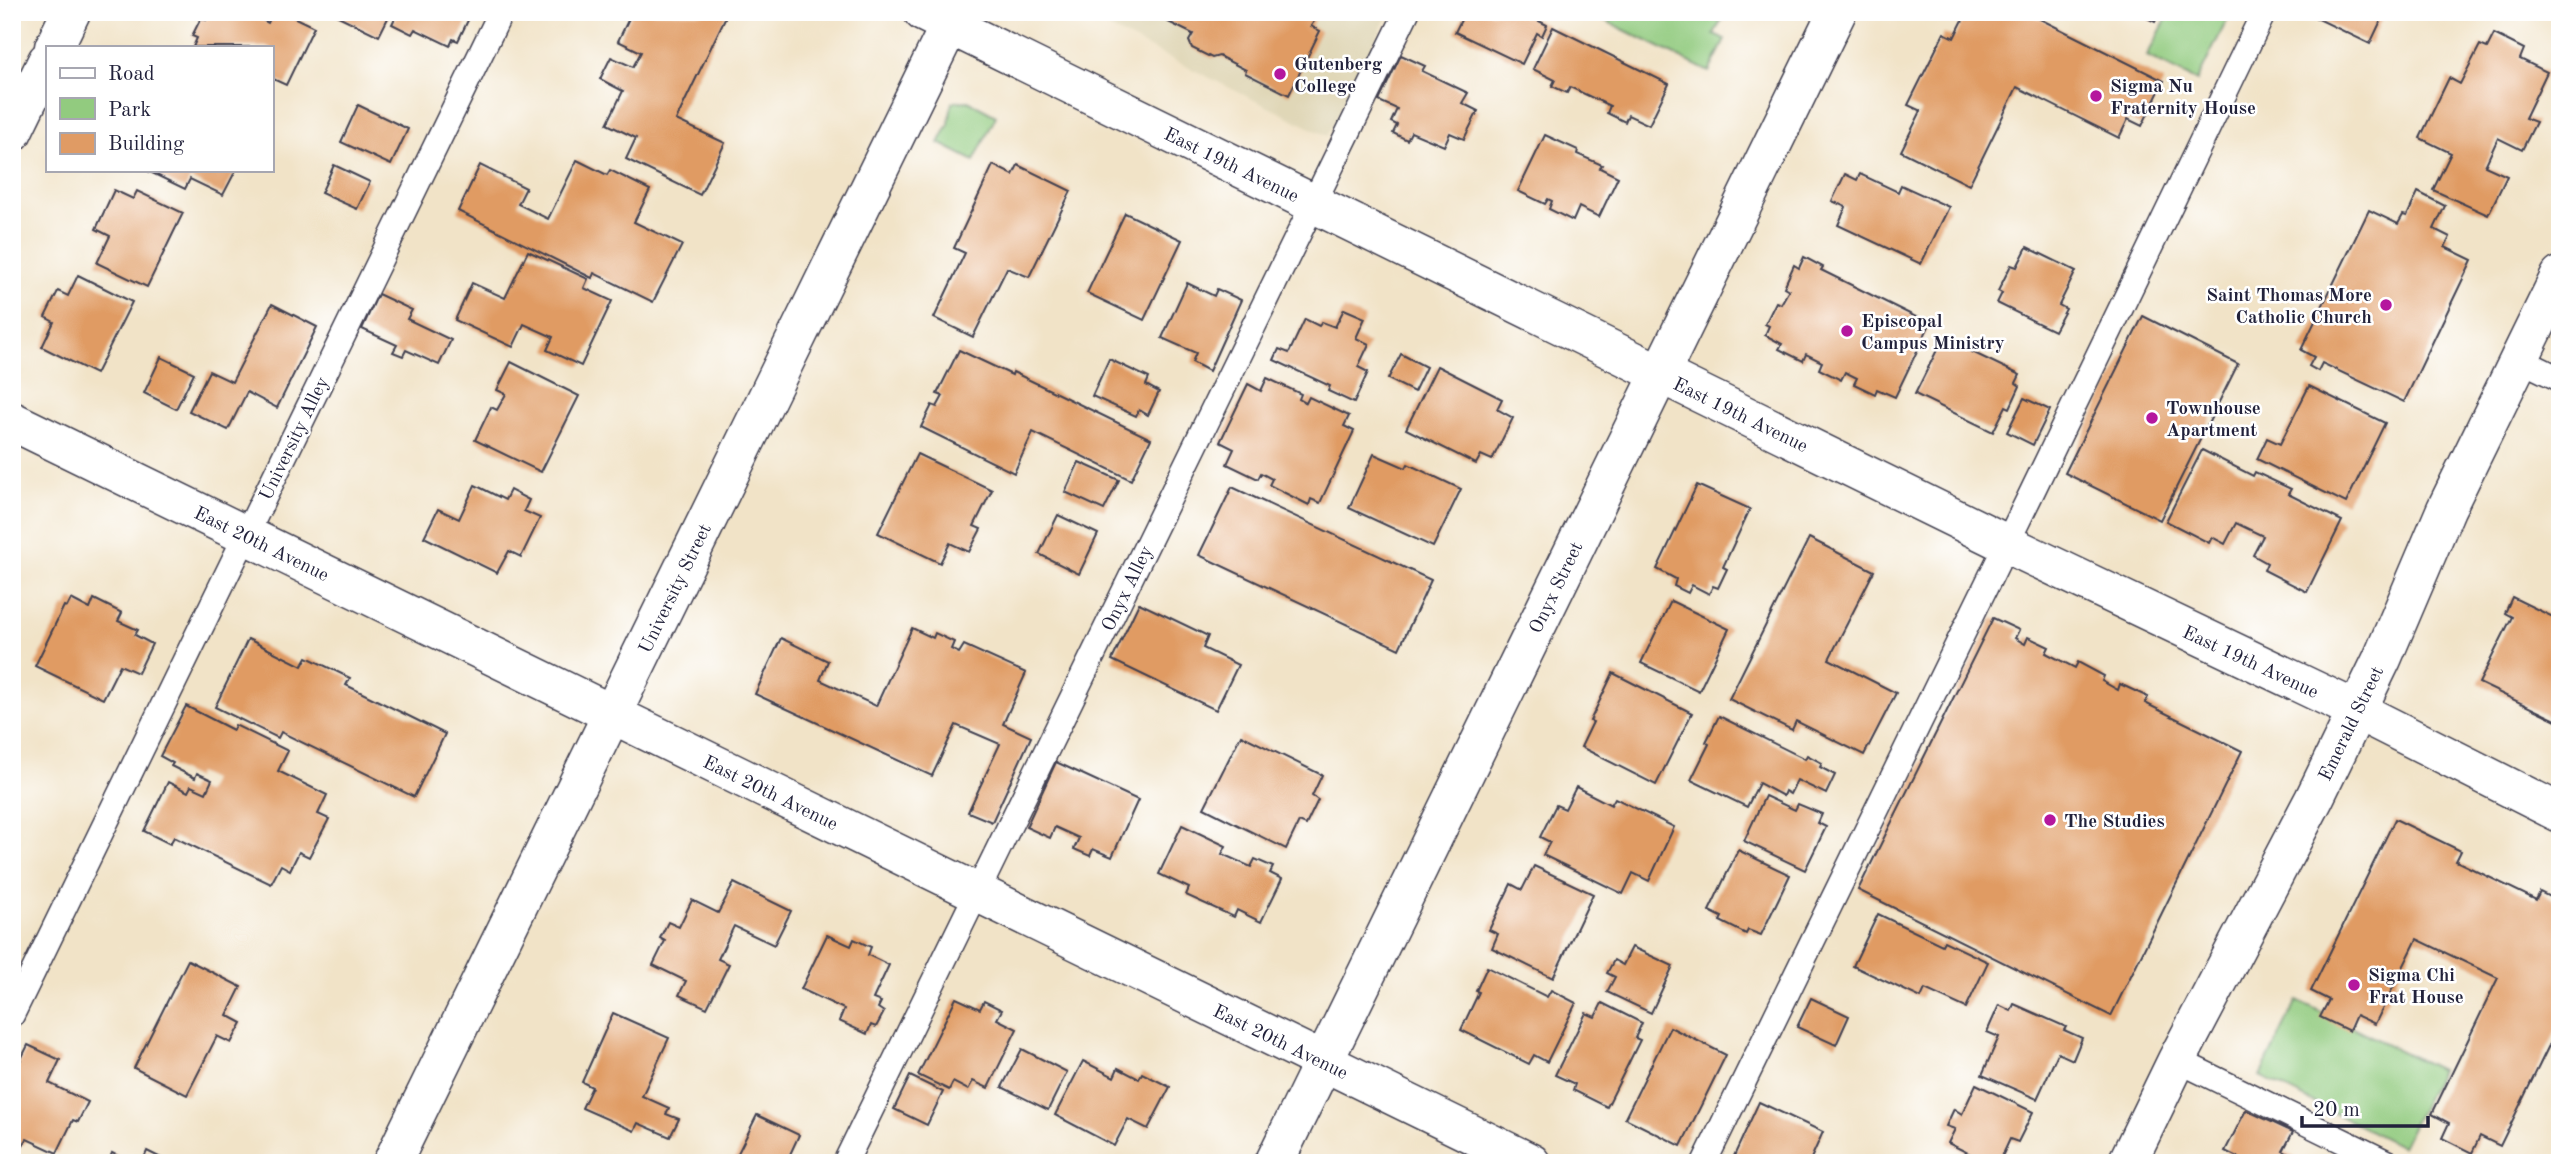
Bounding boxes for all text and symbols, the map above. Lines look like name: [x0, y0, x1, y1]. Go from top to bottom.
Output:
legend: [46, 46, 273, 172]
place label: Gutenberg College: [1294, 56, 1383, 97]
text: Road: [108, 64, 155, 85]
marker: Gutenberg College: [1272, 66, 1288, 82]
place label: Sigma Nu Fraternity House: [2110, 78, 2256, 119]
marker: Sigma Nu Fraternity House: [2088, 88, 2104, 104]
text: Park: [108, 100, 151, 121]
street label: East 19th Avenue: [1160, 125, 1301, 207]
text: Building: [108, 134, 185, 155]
place label: Saint Thomas More Catholic Church: [2206, 287, 2372, 328]
marker: Saint Thomas More Catholic Church: [2378, 297, 2394, 313]
place label: Episcopal Campus Ministry: [1861, 313, 2005, 354]
marker: Episcopal Campus Ministry: [1839, 323, 1855, 339]
street label: University Alley: [257, 374, 333, 504]
street label: East 19th Avenue: [1669, 375, 1810, 457]
place label: Townhouse Apartment: [2166, 400, 2261, 441]
marker: Townhouse Apartment: [2144, 410, 2160, 426]
street label: East 20th Avenue: [190, 504, 331, 586]
street label: University Street: [637, 521, 716, 657]
street label: Onyx Street: [1527, 539, 1588, 637]
street label: Onyx Alley: [1099, 543, 1157, 635]
street label: East 19th Avenue: [2179, 624, 2321, 703]
street label: Emerald Street: [2316, 664, 2388, 784]
street label: East 20th Avenue: [699, 753, 840, 835]
marker: The Studies: [2042, 812, 2058, 828]
place label: The Studies: [2064, 813, 2165, 832]
place label: Sigma Chi Frat House: [2368, 967, 2464, 1008]
marker: Sigma Chi Frat House: [2346, 977, 2362, 993]
street label: East 20th Avenue: [1209, 1002, 1350, 1084]
scale bar: [2302, 1084, 2428, 1128]
text: 20 m: [2313, 1100, 2360, 1121]

